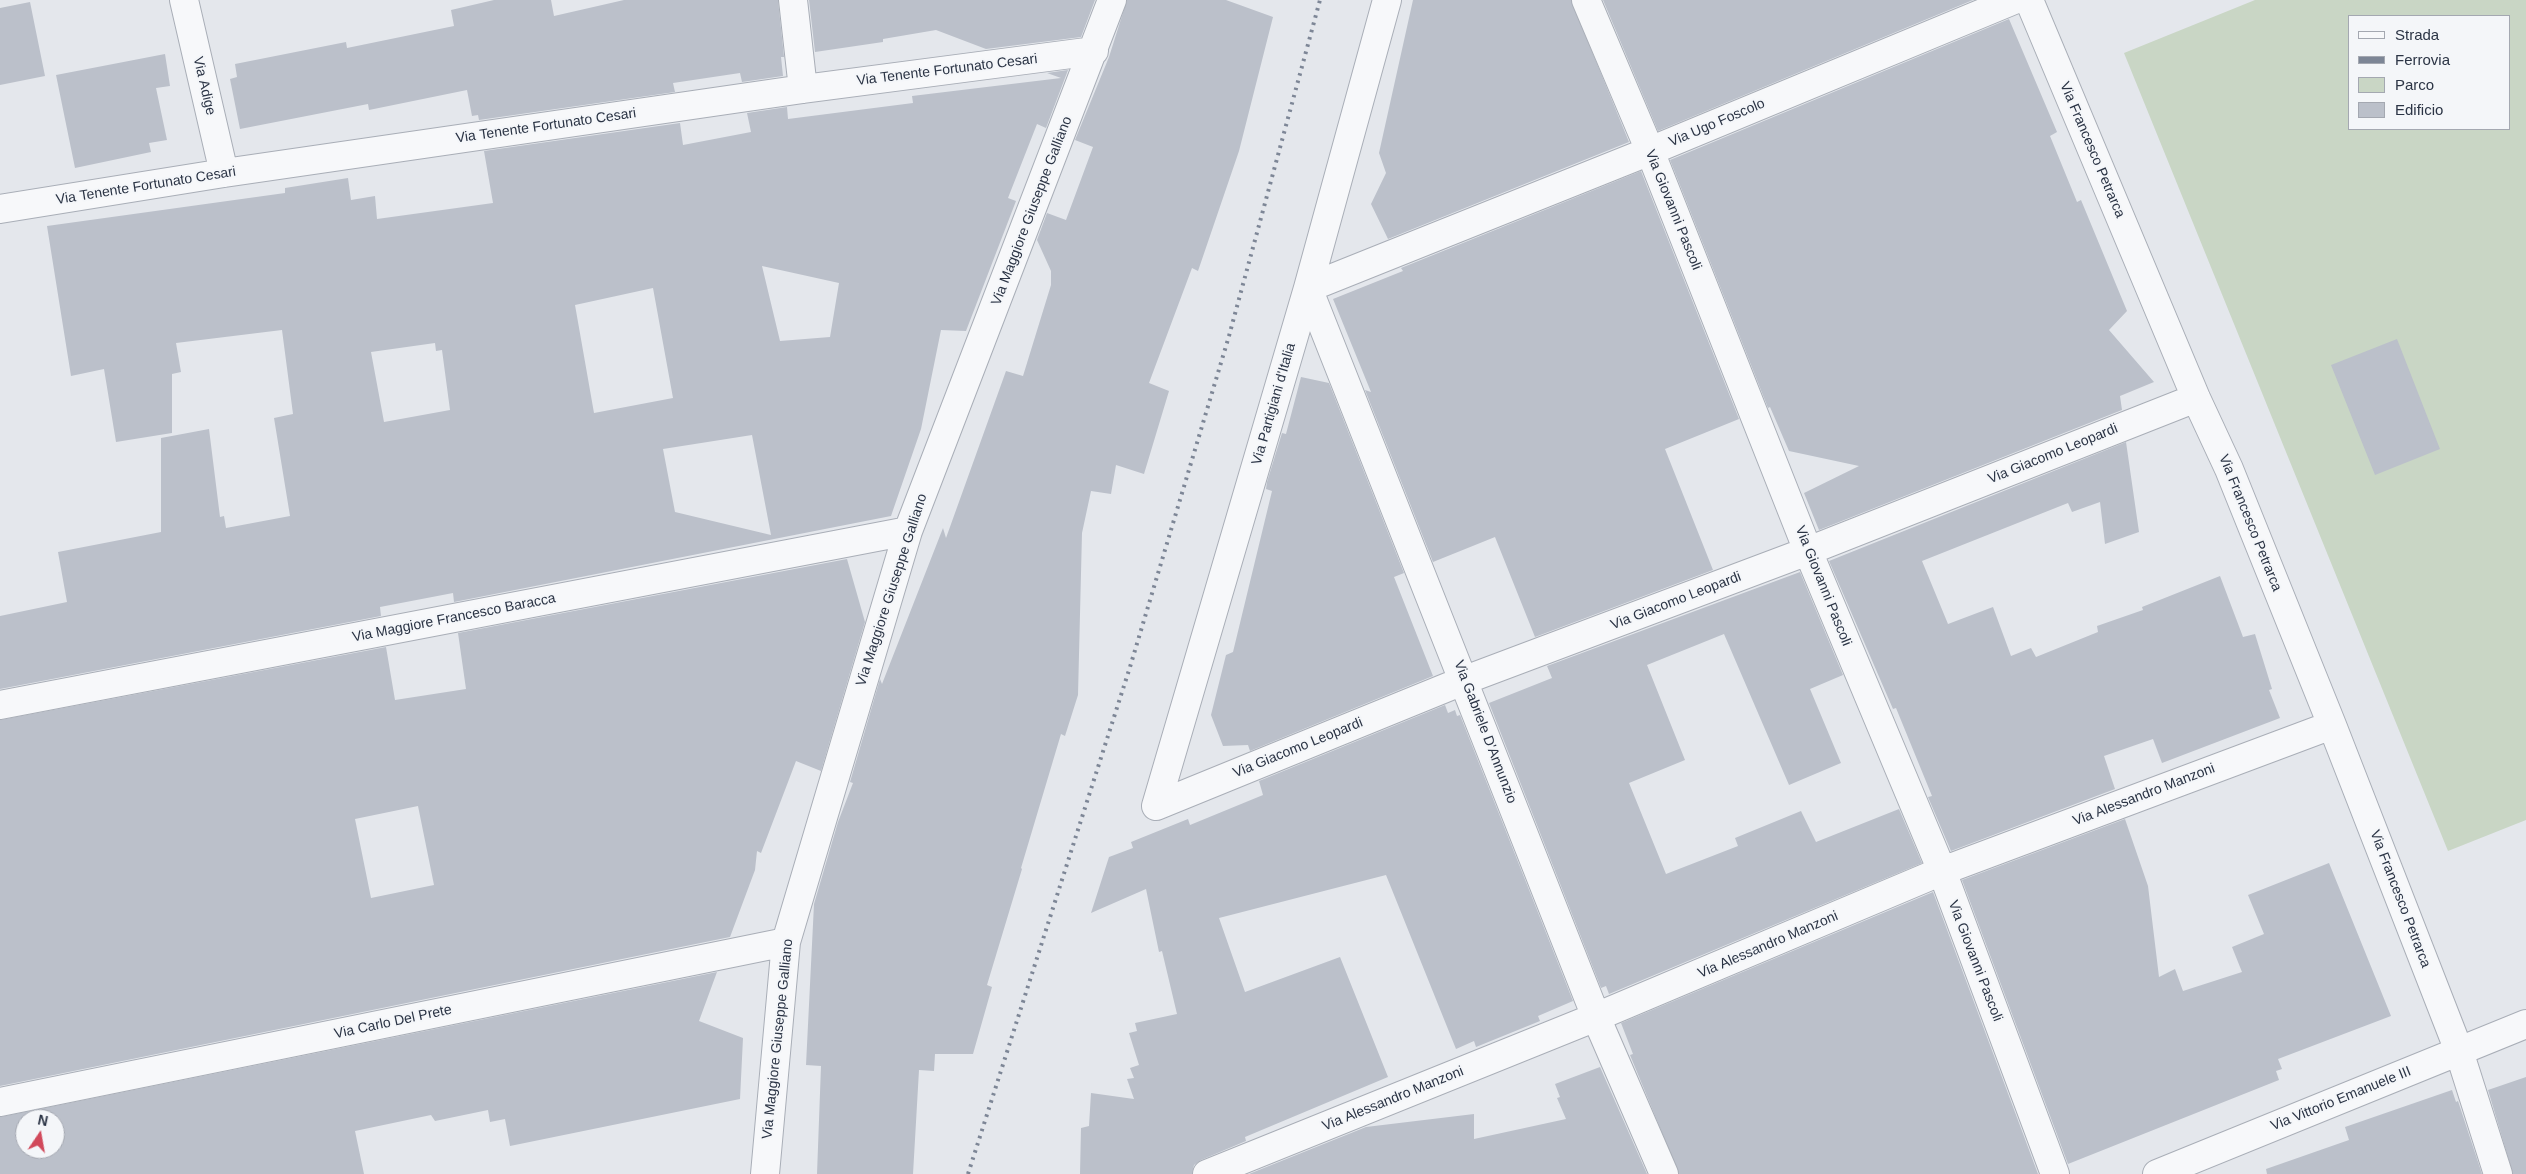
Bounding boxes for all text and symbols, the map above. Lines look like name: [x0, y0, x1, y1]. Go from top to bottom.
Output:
legend: [2348, 15, 2511, 130]
text: Strada: [2395, 26, 2439, 43]
street label: Via Tenente Fortunato Cesari: [856, 51, 1038, 89]
text: Ferrovia: [2395, 51, 2450, 68]
street label: Via Adige: [189, 55, 219, 117]
text: Parco: [2395, 76, 2434, 93]
street label: Via Francesco Petrarca: [2056, 80, 2128, 220]
street label: Via Ugo Foscolo: [1667, 95, 1767, 151]
text: Edificio: [2395, 101, 2443, 118]
street label: Via Tenente Fortunato Cesari: [455, 105, 637, 147]
street label: Via Maggiore Giuseppe Galliano: [988, 114, 1076, 308]
street label: Via Giovanni Pascoli: [1641, 147, 1705, 273]
street label: Via Tenente Fortunato Cesari: [55, 163, 237, 209]
street label: Via Partigiani d'Italia: [1249, 341, 1299, 467]
street label: Via Giacomo Leopardi: [1986, 420, 2120, 488]
street label: Via Francesco Petrarca: [2215, 452, 2285, 594]
street label: Via Maggiore Giuseppe Galliano: [853, 492, 931, 688]
street label: Via Giovanni Pascoli: [1791, 523, 1855, 649]
street label: Via Giacomo Leopardi: [1608, 568, 1744, 634]
street label: Via Maggiore Francesco Baracca: [351, 590, 557, 646]
street label: Via Gabriele D'Annunzio: [1450, 658, 1520, 806]
street label: Via Giacomo Leopardi: [1231, 714, 1365, 782]
street label: Via Alessandro Manzoni: [2071, 760, 2217, 830]
street label: Via Francesco Petrarca: [2366, 828, 2434, 970]
street label: Via Giovanni Pascoli: [1944, 898, 2006, 1024]
street label: Via Alessandro Manzoni: [1695, 908, 1841, 982]
street label: Via Maggiore Giuseppe Galliano: [759, 938, 797, 1140]
street label: Via Carlo Del Prete: [333, 1001, 453, 1043]
street label: Via Alessandro Manzoni: [1320, 1063, 1466, 1135]
street label: Via Vittorio Emanuele III: [2268, 1063, 2414, 1135]
north arrow: [15, 1109, 65, 1159]
text: N: [36, 1111, 50, 1129]

